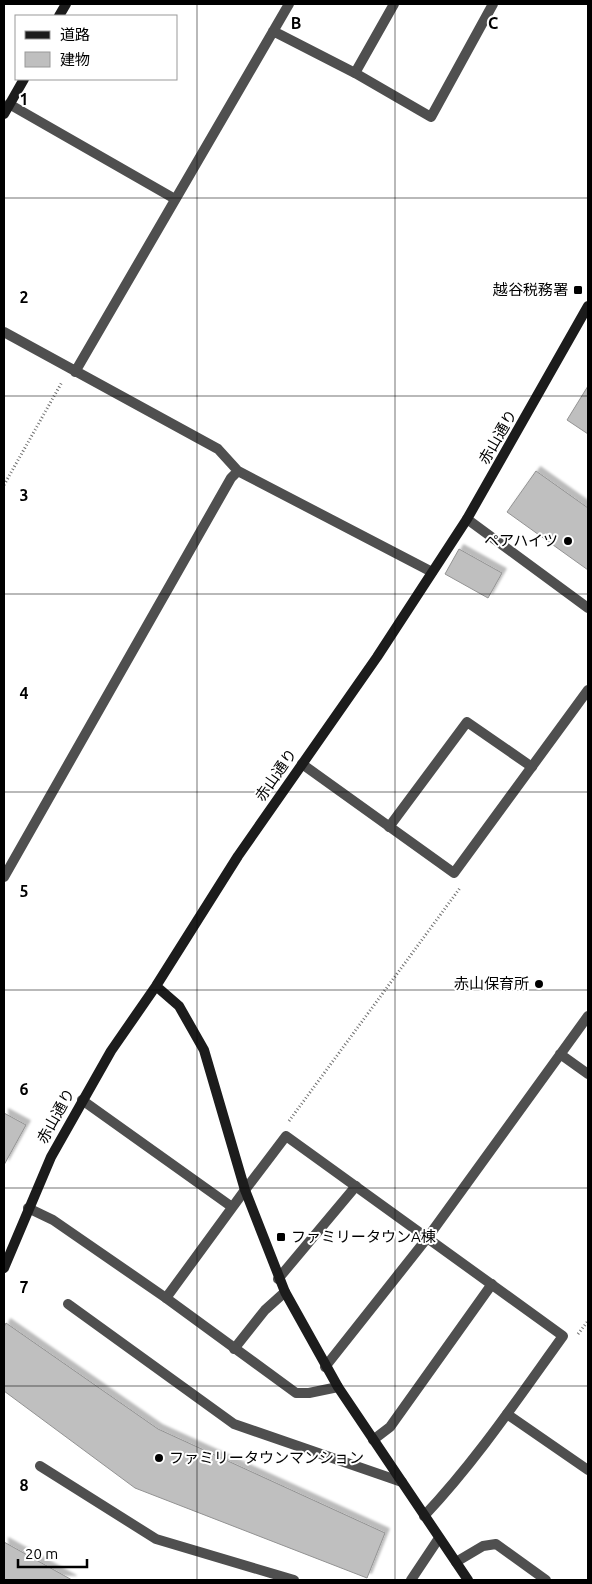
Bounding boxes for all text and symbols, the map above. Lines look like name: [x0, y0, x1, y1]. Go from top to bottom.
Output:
text: B: [291, 14, 301, 32]
text: C: [488, 14, 498, 32]
legend: [15, 15, 178, 80]
text: 道路: [60, 26, 90, 43]
text: 建物: [60, 51, 90, 68]
text: 1: [19, 90, 29, 108]
place label: 越谷税務署: [492, 281, 568, 298]
marker: 越谷税務署: [572, 284, 584, 296]
text: 2: [19, 288, 29, 306]
street label: 赤山通り: [475, 407, 520, 467]
text: 3: [19, 486, 29, 504]
place label: ペアハイツ: [484, 532, 558, 549]
marker: ペアハイツ: [562, 535, 574, 547]
text: 4: [19, 684, 29, 702]
street label: 赤山通り: [251, 745, 300, 804]
text: 5: [19, 882, 29, 900]
place label: 赤山保育所: [454, 975, 529, 992]
marker: 赤山保育所: [533, 978, 545, 990]
text: 6: [19, 1080, 29, 1098]
street label: 赤山通り: [34, 1085, 78, 1146]
place label: ファミリータウンA棟: [291, 1228, 436, 1245]
marker: ファミリータウンA棟: [275, 1231, 287, 1243]
text: 7: [19, 1278, 29, 1296]
place label: ファミリータウンマンション: [169, 1449, 364, 1466]
marker: ファミリータウンマンション: [153, 1452, 165, 1464]
text: 8: [19, 1476, 29, 1494]
scale bar: [18, 1536, 86, 1568]
text: 20 m: [25, 1545, 58, 1562]

